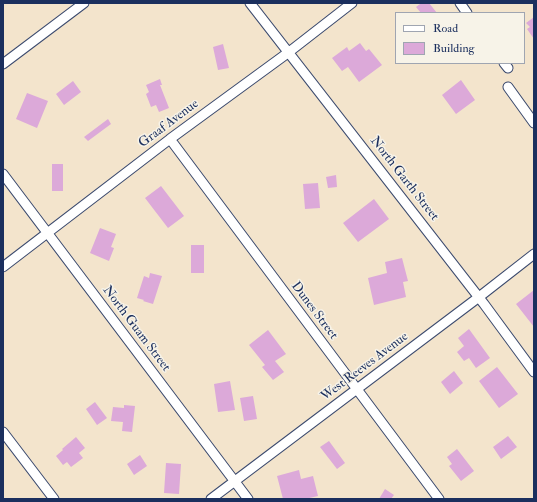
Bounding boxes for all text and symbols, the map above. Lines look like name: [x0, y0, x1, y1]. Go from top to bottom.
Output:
legend: [395, 12, 525, 64]
text: Road: [433, 21, 458, 36]
text: Building: [433, 41, 474, 56]
street label: Graaf Avenue: [136, 96, 202, 152]
street label: North Garth Street: [366, 134, 442, 224]
street label: Dunes Street: [287, 279, 341, 343]
street label: North Guam Street: [99, 283, 173, 375]
street label: West Reeves Avenue: [318, 329, 412, 405]

